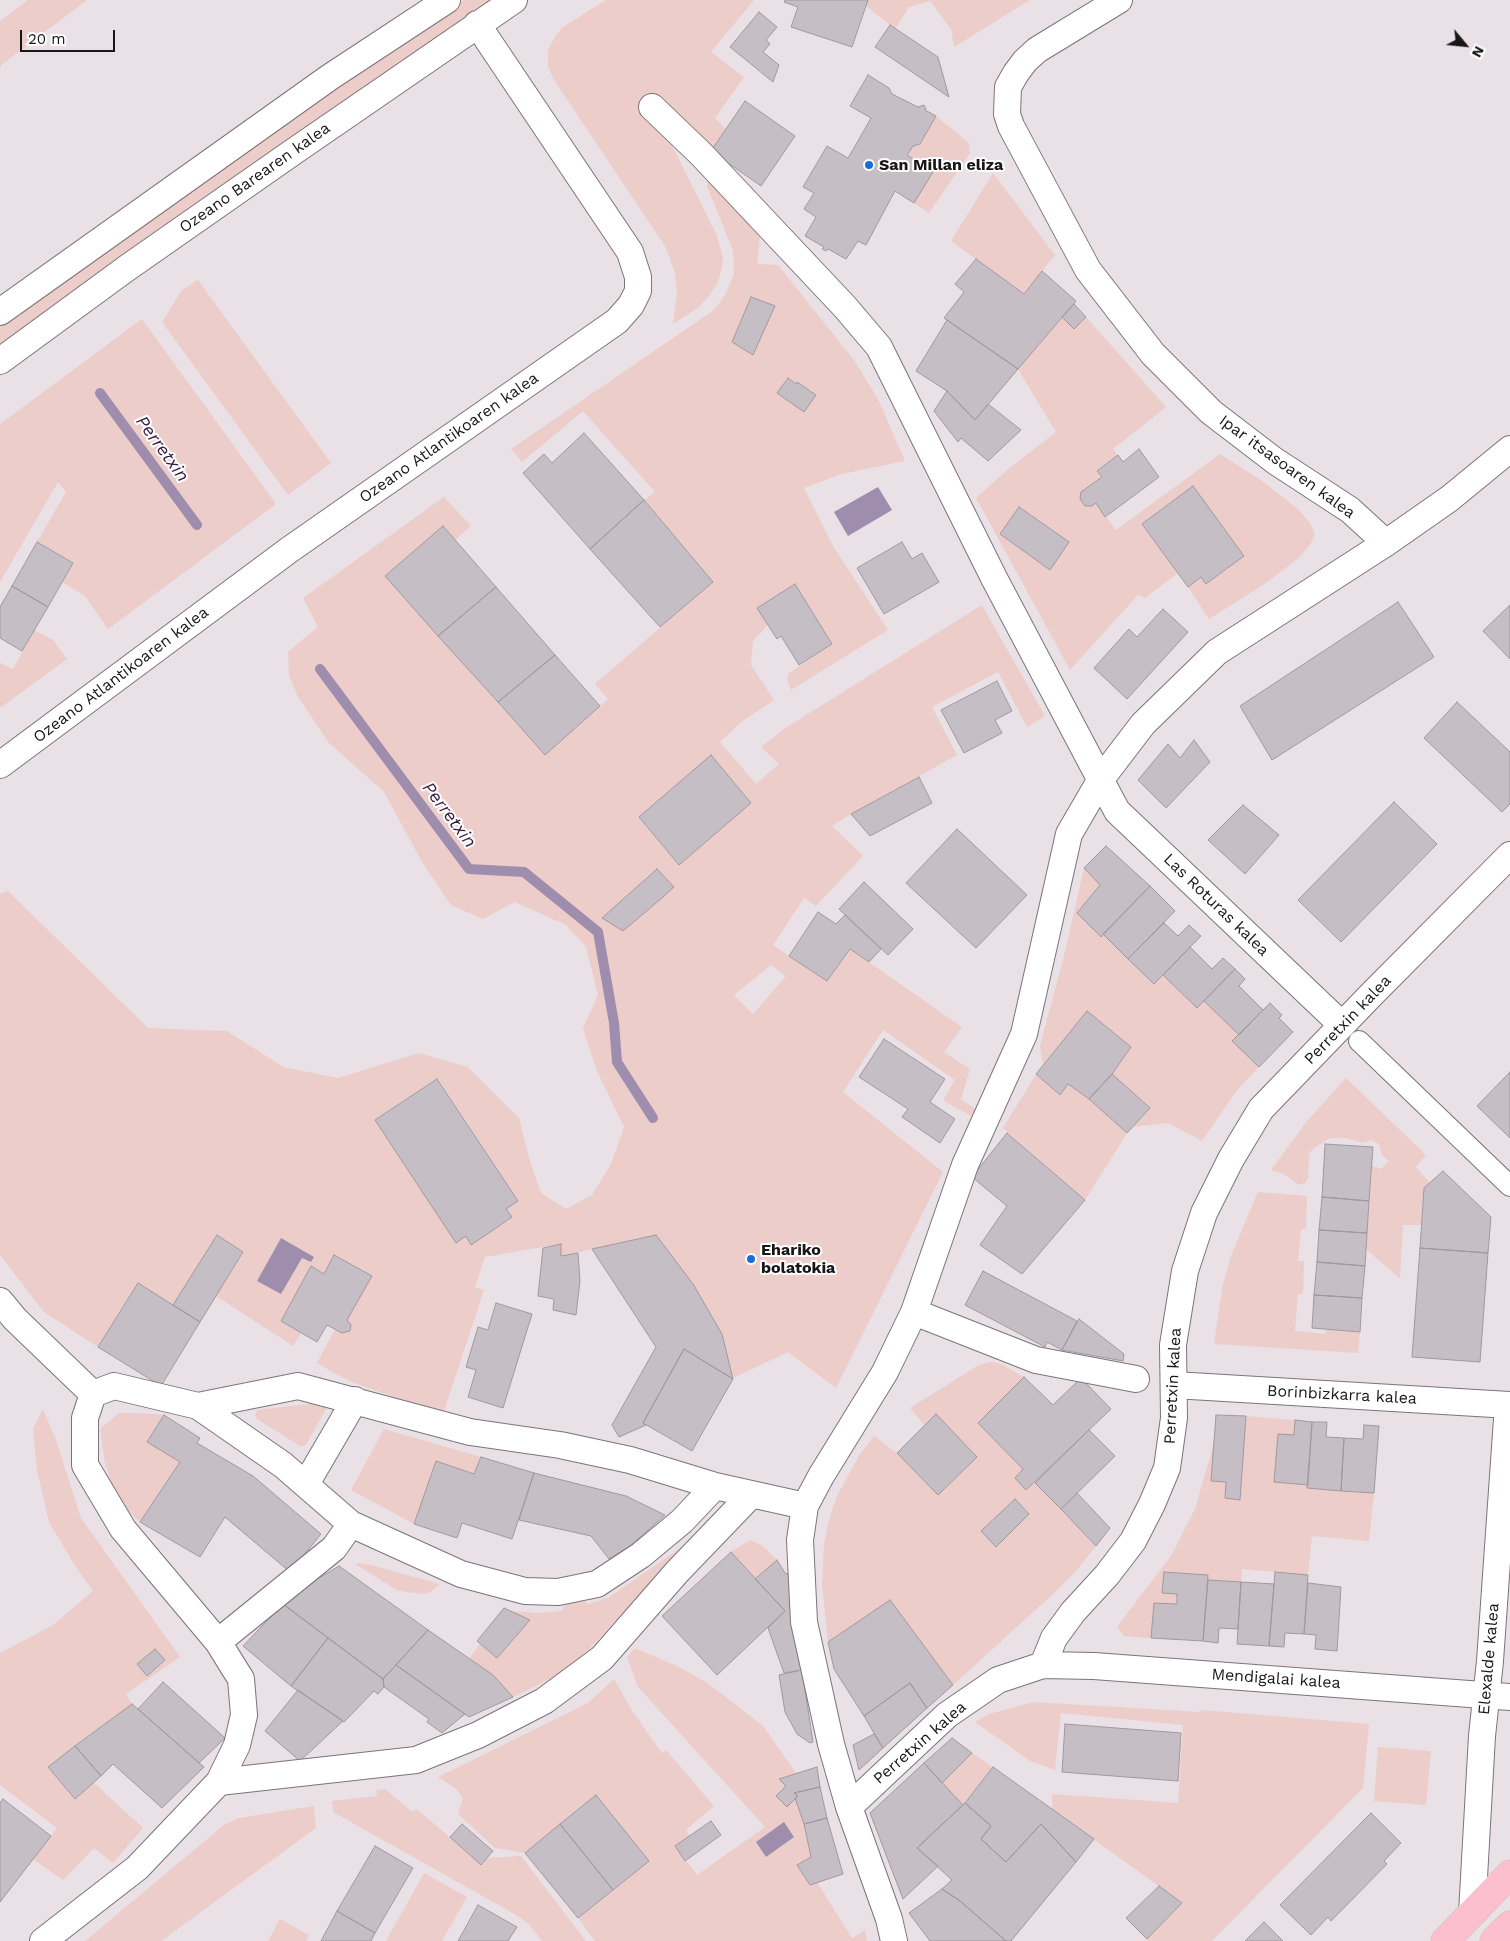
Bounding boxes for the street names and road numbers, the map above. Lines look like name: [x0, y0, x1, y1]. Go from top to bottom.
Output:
street label: Ozeano Barearen kalea: [176, 119, 334, 237]
street label: Ozeano Atlantikoaren kalea: [356, 369, 542, 507]
street label: Ipar itsasoaren kalea: [1215, 411, 1359, 523]
street label: Ozeano Atlantikoaren kalea: [30, 603, 212, 747]
street label: Las Roturas kalea: [1159, 850, 1273, 960]
street label: Perretxin kalea: [1301, 971, 1395, 1069]
street label: Perretxin kalea: [1160, 1327, 1186, 1445]
street label: Borinbizkarra kalea: [1267, 1381, 1417, 1409]
street label: Elexalde kalea: [1475, 1602, 1503, 1716]
street label: Mendigalai kalea: [1211, 1665, 1341, 1693]
street label: Perretxin kalea: [870, 1697, 970, 1789]

